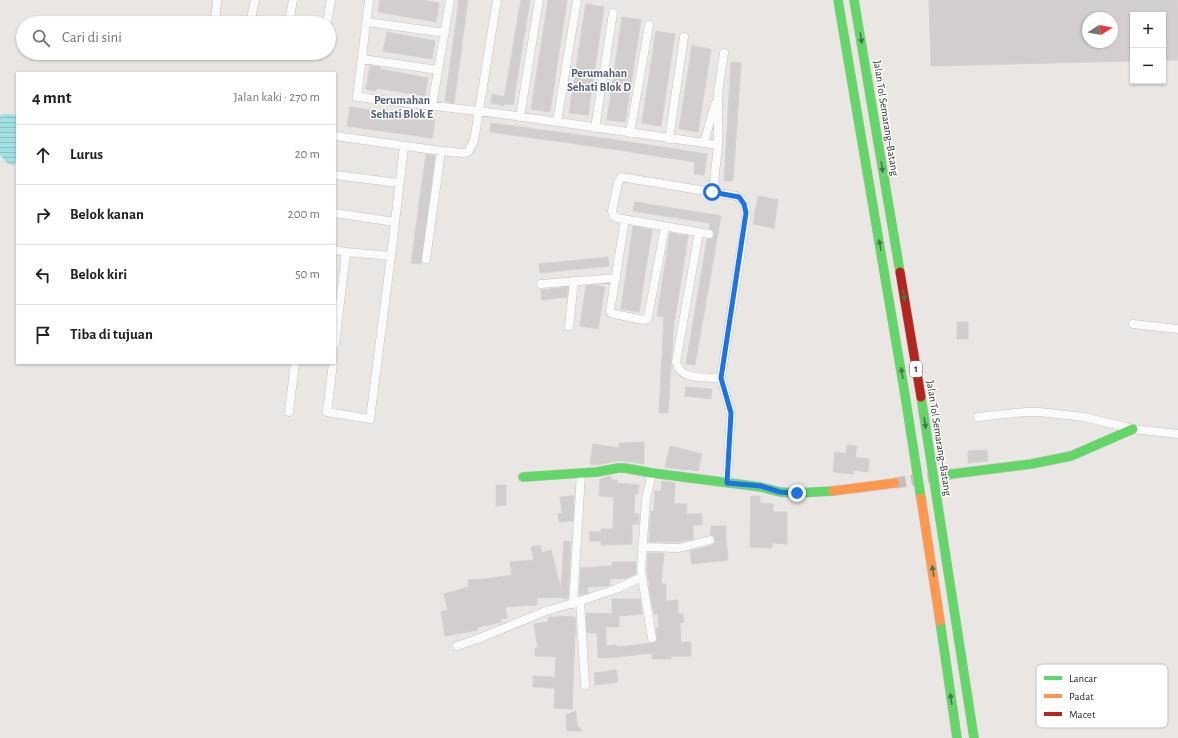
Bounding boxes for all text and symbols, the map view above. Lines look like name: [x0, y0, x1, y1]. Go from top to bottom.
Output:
north arrow: [1082, 12, 1118, 48]
map controls: [1130, 12, 1166, 84]
button: +: [1130, 12, 1166, 48]
search box: [16, 16, 336, 60]
icon: search: [30, 27, 52, 49]
text: Cari di sini: [62, 30, 122, 45]
one-way arrow: [858, 32, 864, 45]
button: −: [1130, 48, 1166, 84]
street label: Jalan Tol Semarang–Batang: [871, 59, 901, 177]
district label: Perumahan Sehati Blok D: [567, 67, 631, 93]
text: 4 mnt: [32, 89, 71, 106]
text: Jalan kaki · 270 m: [234, 91, 320, 104]
district label: Perumahan Sehati Blok E: [371, 94, 433, 120]
icon: ahead: [32, 144, 54, 166]
text: Lurus: [70, 147, 103, 162]
text: 20 m: [295, 148, 320, 161]
one-way arrow: [879, 161, 885, 173]
route start: [703, 183, 721, 201]
icon: right: [32, 204, 54, 226]
text: Belok kanan: [70, 207, 144, 222]
text: 200 m: [288, 208, 320, 221]
one-way arrow: [876, 239, 882, 251]
icon: left: [32, 264, 54, 286]
text: Belok kiri: [70, 267, 127, 282]
text: 50 m: [295, 268, 320, 281]
one-way arrow: [901, 289, 907, 301]
icon: arrive: [32, 324, 54, 346]
text: Tiba di tujuan: [70, 327, 153, 342]
road number: 1: [910, 361, 922, 377]
one-way arrow: [898, 367, 904, 379]
street label: Jalan Tol Semarang–Batang: [924, 379, 954, 497]
one-way arrow: [922, 417, 928, 429]
route end: [788, 484, 806, 502]
one-way arrow: [930, 565, 936, 577]
legend: [1036, 664, 1168, 728]
text: Lancar: [1069, 673, 1097, 684]
text: Padat: [1069, 691, 1094, 702]
one-way arrow: [948, 693, 954, 705]
text: Macet: [1069, 709, 1096, 720]

